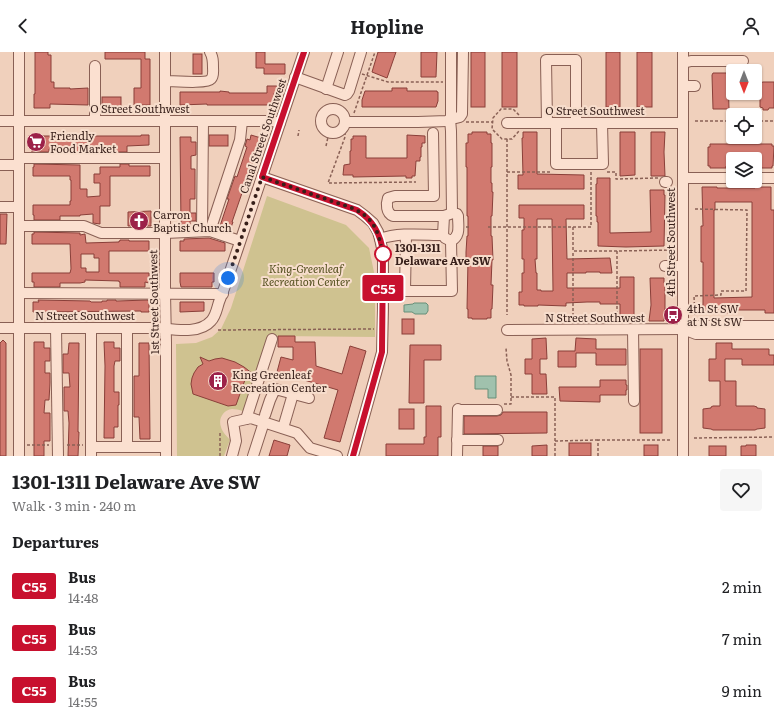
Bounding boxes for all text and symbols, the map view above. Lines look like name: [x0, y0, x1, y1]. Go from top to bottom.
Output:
text: Hopline: [350, 13, 424, 40]
icon: back: [12, 15, 34, 37]
icon: person: [740, 15, 762, 37]
north arrow: [726, 64, 762, 100]
map controls: [726, 64, 762, 188]
street label: Canal Street Southwest: [235, 75, 290, 196]
street label: O Street Southwest: [90, 100, 190, 116]
street label: O Street Southwest: [545, 102, 645, 118]
button: locate: [726, 108, 762, 144]
place label: Friendly Food Market: [50, 127, 117, 156]
supermarket icon: Friendly Food Market: [25, 131, 47, 153]
button: layers: [726, 152, 762, 188]
street label: 4th Street Southwest: [662, 187, 678, 296]
place label: Carron Baptist Church: [153, 206, 232, 235]
church icon: Carron Baptist Church: [128, 210, 150, 232]
place label: 1301-1311 Delaware Ave SW: [395, 239, 492, 268]
marker: 1301-1311 Delaware Ave SW: [374, 245, 392, 263]
street label: 1st Street Southwest: [144, 249, 162, 355]
park label: King-Greenleaf Recreation Center: [262, 260, 350, 289]
your location: [218, 268, 238, 288]
line badge: C55: [360, 275, 406, 301]
text: C55: [370, 278, 396, 298]
place label: 4th St SW at N St SW: [687, 300, 742, 329]
bus stop icon: 4th St SW at N St SW: [662, 304, 684, 326]
street label: N Street Southwest: [35, 307, 136, 323]
street label: N Street Southwest: [545, 309, 646, 325]
place label: King Greenleaf Recreation Center: [232, 366, 327, 395]
building icon: King Greenleaf Recreation Center: [207, 370, 229, 392]
text: 1301-1311 Delaware Ave SW: [12, 467, 260, 495]
button: heart: [720, 469, 762, 511]
text: Walk · 3 min · 240 m: [12, 496, 136, 515]
text: Departures: [12, 530, 99, 553]
text: Bus: [68, 565, 96, 588]
text: 2 min: [722, 575, 762, 598]
text: C55: [21, 576, 47, 596]
text: 14:48: [68, 588, 98, 607]
text: Bus: [68, 617, 96, 640]
text: 7 min: [722, 627, 762, 650]
text: C55: [21, 628, 47, 648]
text: 14:53: [68, 640, 98, 659]
text: Bus: [68, 669, 96, 692]
text: 9 min: [722, 679, 762, 702]
text: C55: [21, 680, 47, 700]
text: 14:55: [68, 692, 97, 711]

